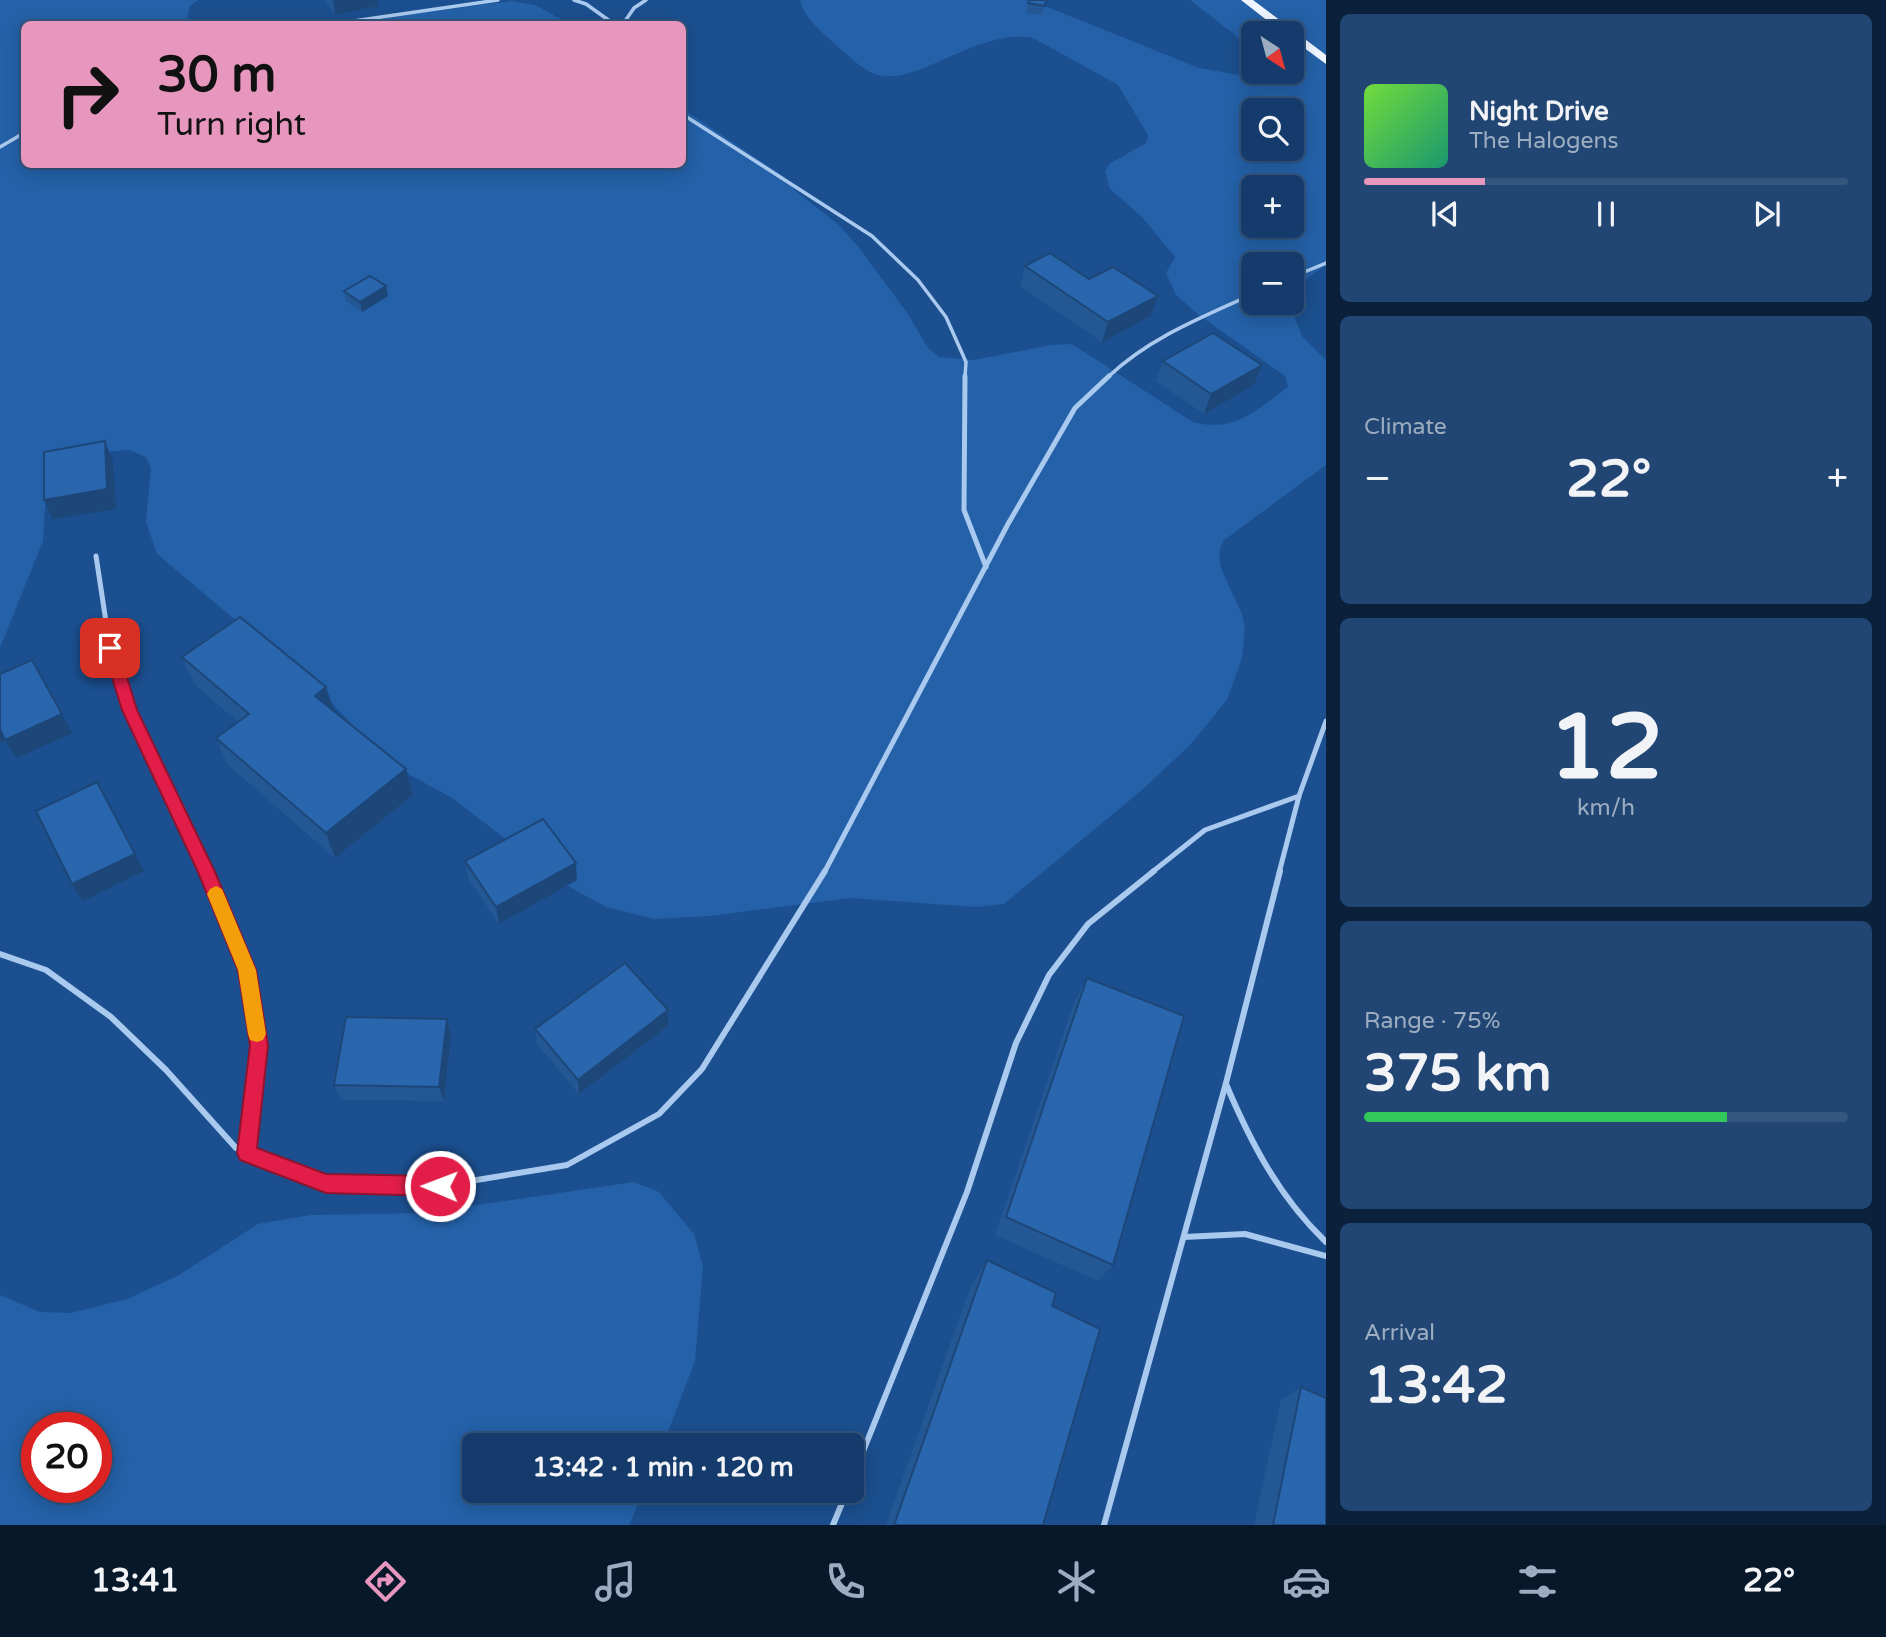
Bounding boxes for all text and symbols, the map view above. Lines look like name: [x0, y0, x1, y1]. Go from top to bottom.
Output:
north arrow: [1241, 21, 1304, 84]
map controls: [1241, 21, 1304, 315]
text: 30 m: [157, 46, 276, 105]
icon: right: [42, 49, 133, 140]
text: Night Drive: [1469, 96, 1609, 127]
button: search: [1241, 98, 1304, 161]
text: Turn right: [157, 106, 306, 144]
text: The Halogens: [1469, 127, 1618, 155]
button: +: [1241, 175, 1304, 238]
icon: previous: [1426, 195, 1464, 233]
icon: pause: [1587, 195, 1625, 233]
icon: next: [1748, 195, 1786, 233]
button: −: [1241, 252, 1304, 315]
text: Climate: [1364, 413, 1447, 441]
text: 22°: [1566, 448, 1651, 511]
text: −: [1364, 456, 1391, 502]
text: +: [1827, 456, 1848, 502]
pin: [80, 618, 140, 678]
icon: arrive: [91, 629, 129, 667]
text: 12: [1549, 693, 1663, 803]
text: km/h: [1577, 794, 1635, 822]
text: Range · 75%: [1364, 1007, 1500, 1035]
text: 375 km: [1364, 1042, 1552, 1105]
position arrow: [403, 1149, 477, 1223]
text: Arrival: [1364, 1319, 1435, 1347]
text: 13:42: [1364, 1354, 1508, 1417]
speed limit sign: 20: [21, 1412, 112, 1503]
text: 13:42 · 1 min · 120 m: [532, 1452, 794, 1483]
icon: directions: [361, 1557, 410, 1606]
icon: music: [591, 1557, 640, 1606]
icon: phone: [821, 1557, 870, 1606]
icon: climate: [1052, 1557, 1101, 1606]
icon: car: [1282, 1557, 1331, 1606]
icon: filters: [1513, 1557, 1562, 1606]
text: 13:41: [91, 1562, 179, 1600]
text: 22°: [1743, 1562, 1795, 1600]

